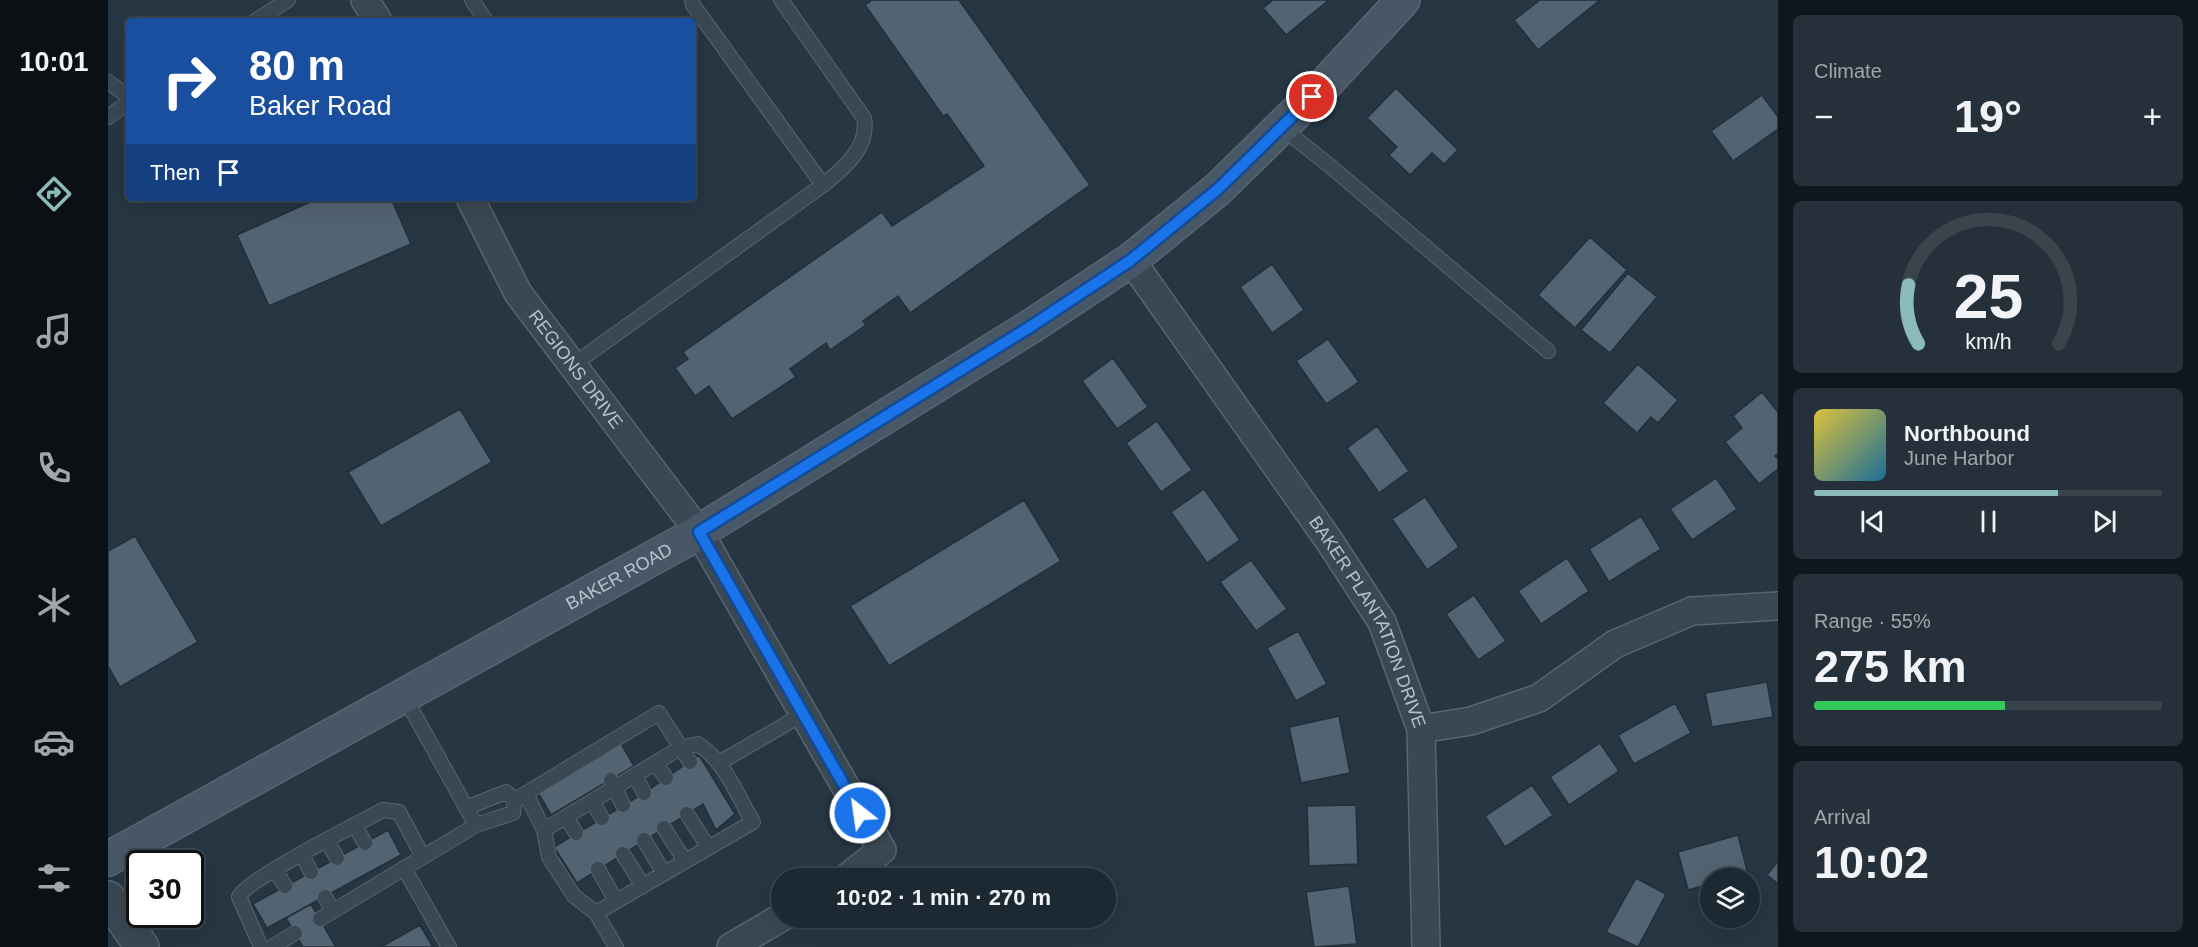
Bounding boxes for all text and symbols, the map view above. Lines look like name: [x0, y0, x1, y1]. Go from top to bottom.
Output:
icon: right: [150, 42, 228, 120]
text: 80 m: [249, 42, 345, 89]
text: 10:01: [19, 47, 89, 77]
text: Climate: [1814, 60, 1882, 82]
pin: [1286, 71, 1337, 122]
icon: arrive: [1295, 80, 1328, 113]
text: Baker Road: [249, 91, 392, 121]
text: 19°: [1954, 91, 2022, 142]
text: −: [1814, 98, 1833, 135]
text: +: [2143, 98, 2162, 135]
icon: arrive: [212, 156, 245, 189]
text: Then: [150, 160, 200, 185]
icon: directions: [33, 173, 75, 215]
text: 25: [1953, 262, 2023, 331]
street label: REGIONS DRIVE: [525, 306, 627, 432]
icon: music: [33, 310, 75, 352]
text: km/h: [1965, 331, 2011, 355]
text: Northbound: [1904, 421, 2030, 446]
icon: phone: [33, 447, 75, 489]
text: June Harbor: [1904, 447, 2014, 469]
icon: previous: [1856, 505, 1889, 538]
icon: pause: [1972, 505, 2005, 538]
icon: next: [2088, 505, 2121, 538]
street label: BAKER PLANTATION DRIVE: [1305, 512, 1430, 730]
street label: BAKER ROAD: [563, 539, 676, 614]
icon: climate: [33, 584, 75, 626]
text: Range · 55%: [1814, 610, 1931, 632]
text: 275 km: [1814, 641, 1967, 692]
icon: car: [33, 721, 75, 763]
position arrow: [828, 781, 892, 845]
text: Arrival: [1814, 806, 1871, 828]
text: 10:02: [1814, 837, 1929, 888]
speed limit sign: 30: [126, 850, 204, 928]
icon: filters: [33, 857, 75, 899]
map controls: [1700, 868, 1760, 928]
button: layers: [1700, 868, 1760, 928]
text: 10:02 · 1 min · 270 m: [836, 885, 1051, 910]

